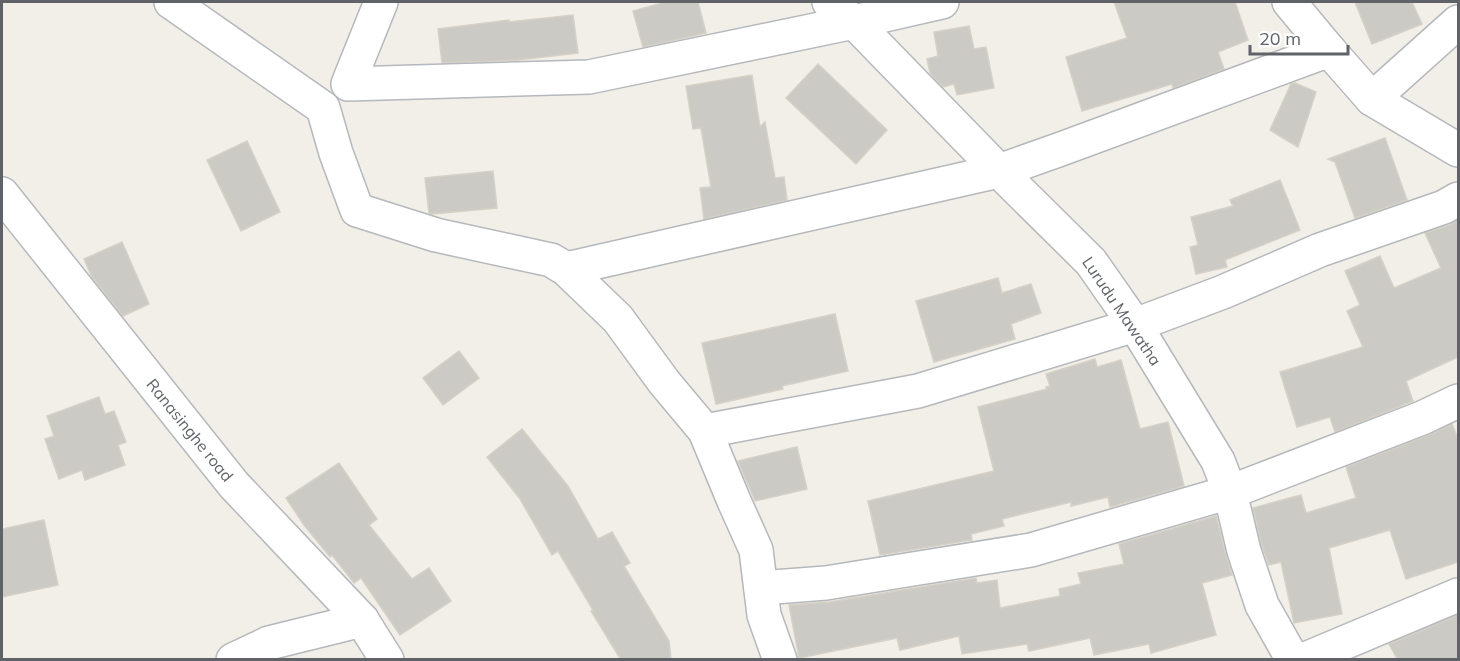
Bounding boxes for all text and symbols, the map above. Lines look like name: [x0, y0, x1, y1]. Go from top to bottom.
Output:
scale bar: [1250, 18, 1348, 56]
text: 20 m: [1259, 27, 1301, 50]
street label: Lurudu Mawatha: [1078, 253, 1166, 369]
street label: Ranasinghe road: [142, 374, 238, 486]

